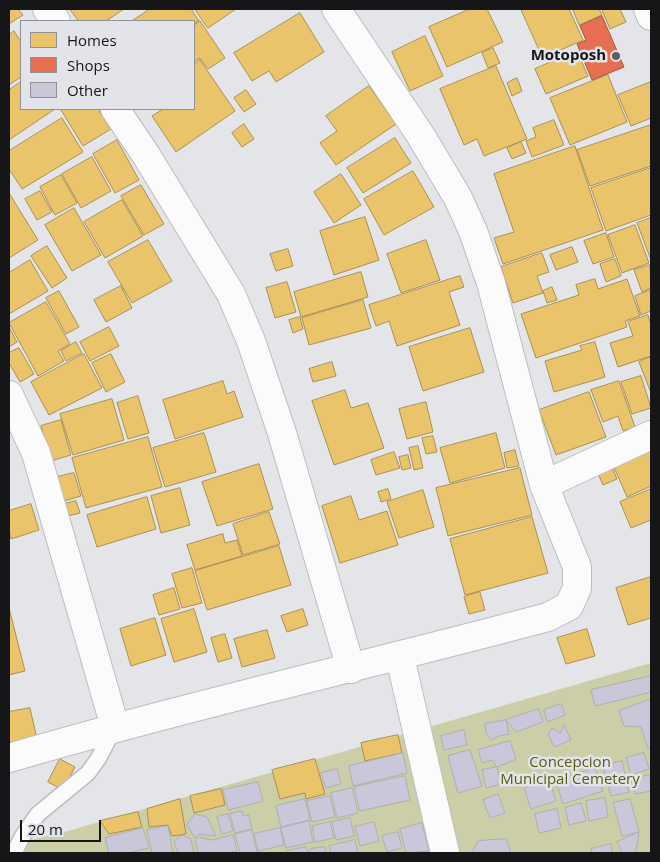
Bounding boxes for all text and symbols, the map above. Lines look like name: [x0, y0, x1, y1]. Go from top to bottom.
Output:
legend: [20, 20, 195, 110]
text: Homes: [67, 30, 117, 50]
place label: Motoposh: [531, 47, 606, 65]
marker: Motoposh: [610, 50, 622, 62]
text: Shops: [67, 55, 110, 75]
text: Other: [67, 80, 108, 100]
park label: Concepcion Municipal Cemetery: [500, 754, 640, 789]
scale bar: [22, 810, 104, 842]
text: 20 m: [28, 819, 63, 839]

